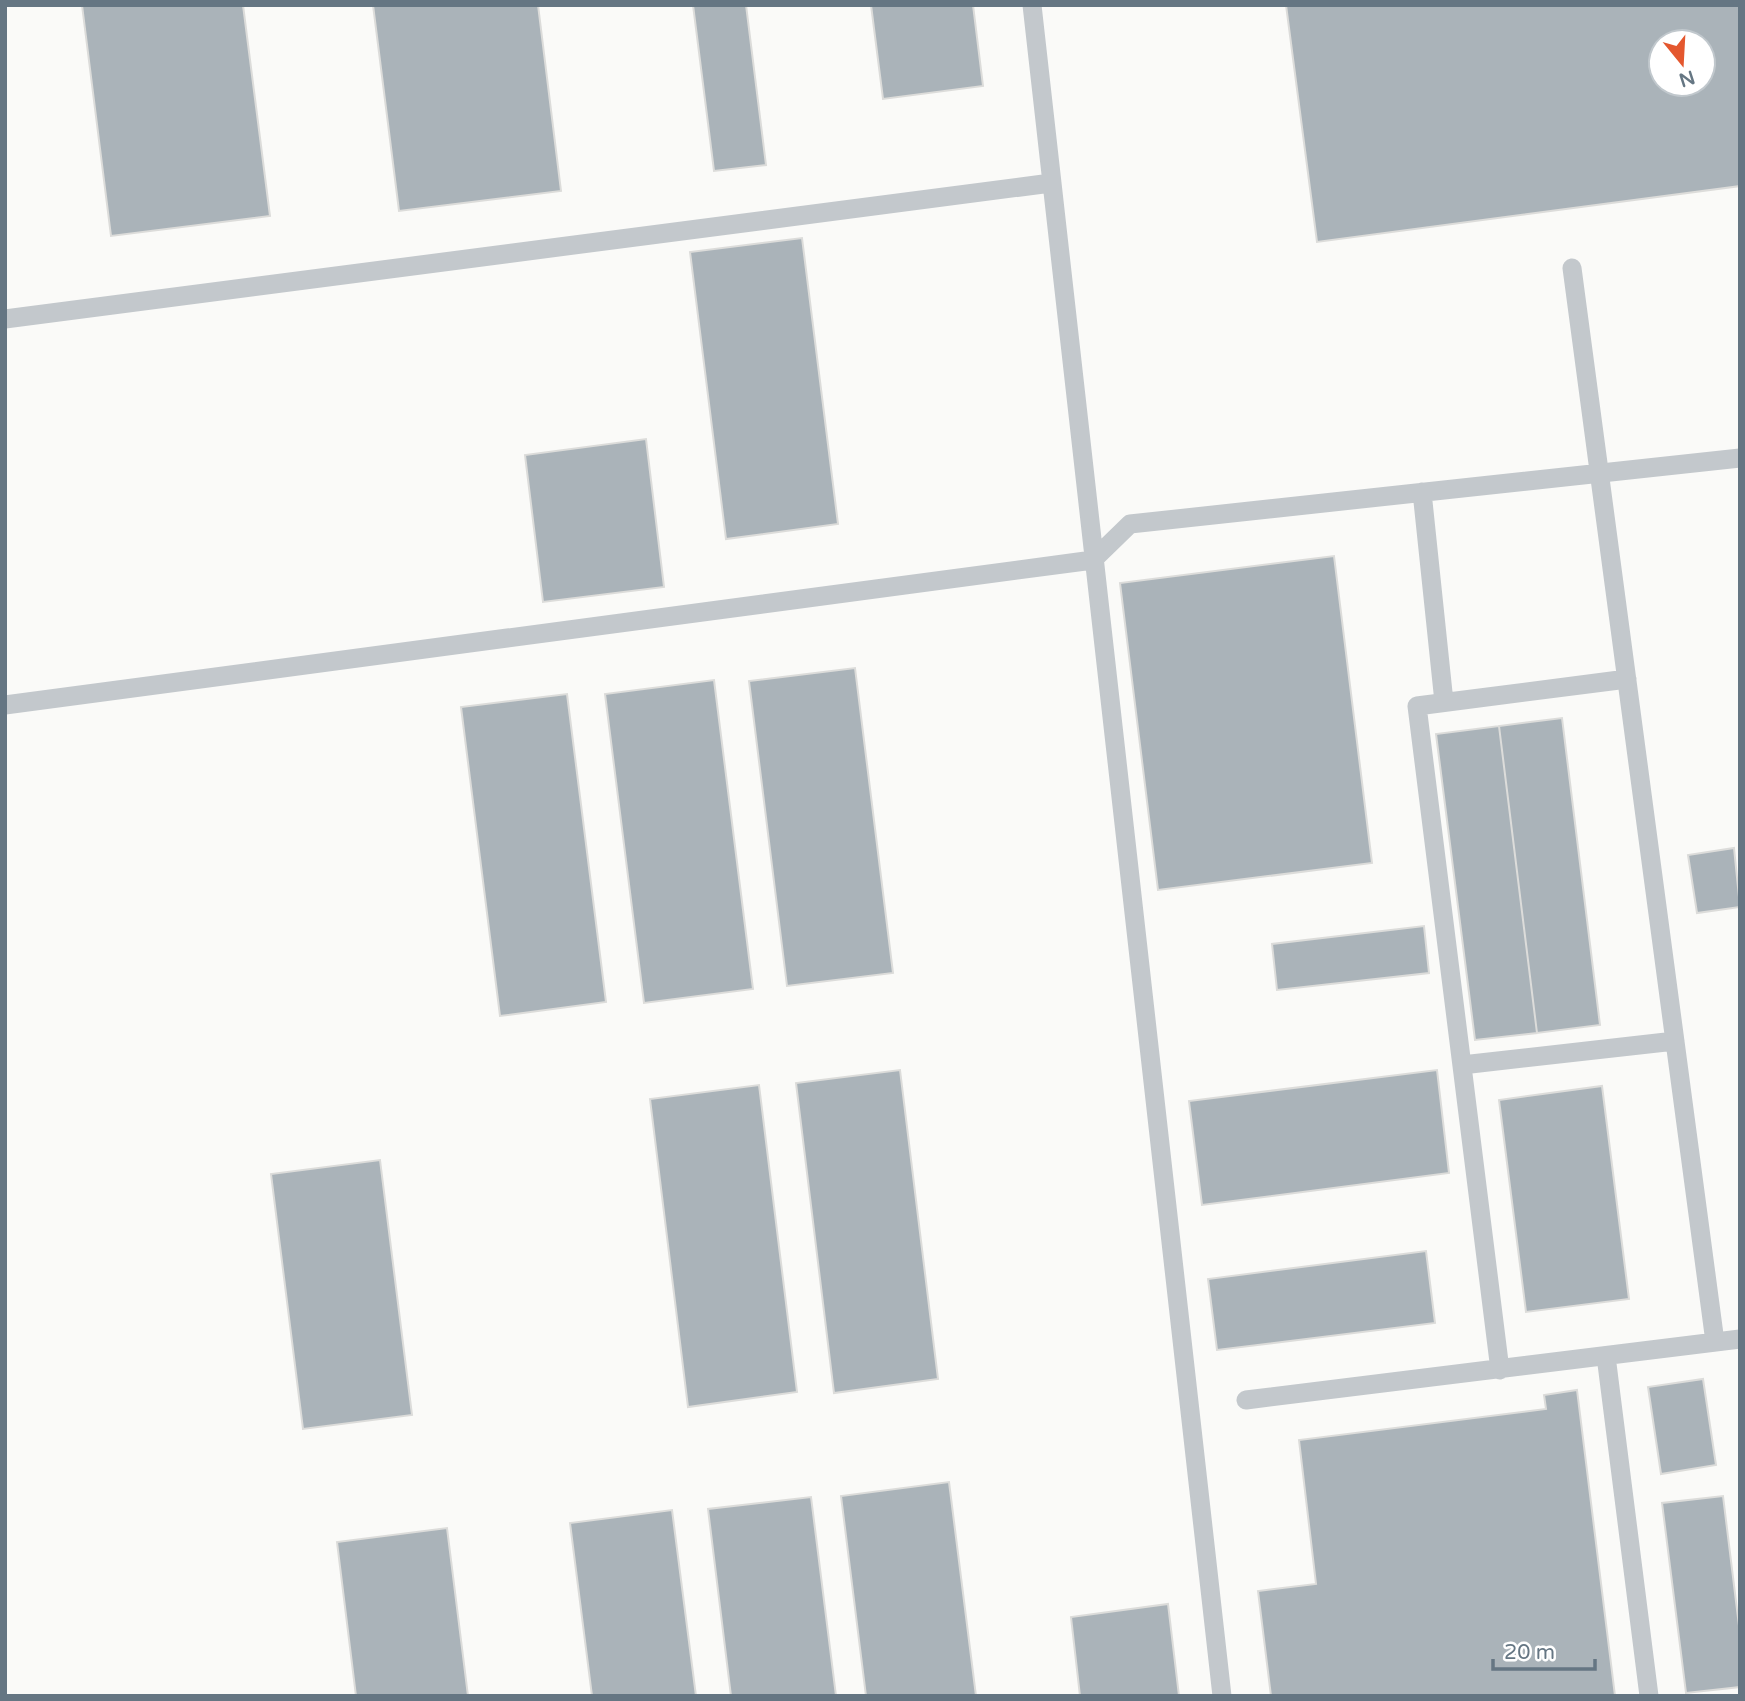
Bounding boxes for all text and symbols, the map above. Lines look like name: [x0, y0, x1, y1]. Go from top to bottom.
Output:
north arrow: [1647, 28, 1717, 98]
text: N: [1676, 65, 1698, 91]
scale bar: [1493, 1628, 1594, 1672]
text: 20 m: [1504, 1640, 1555, 1665]

